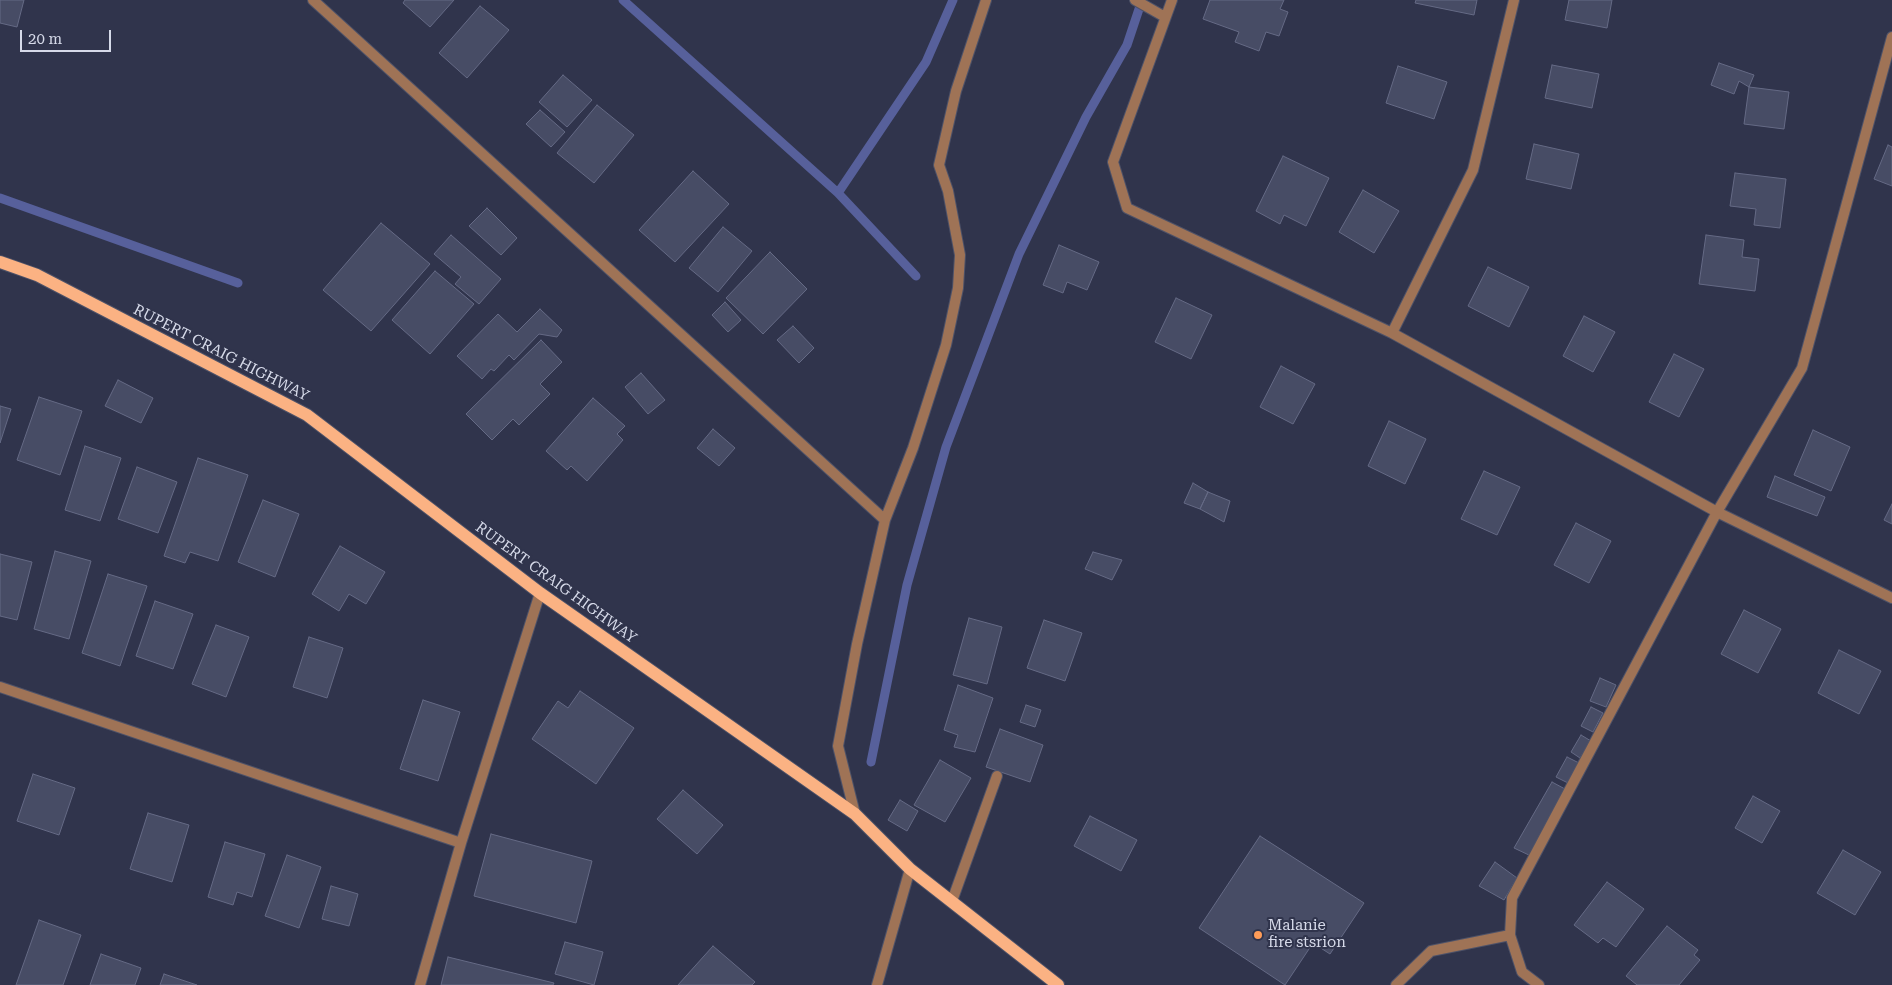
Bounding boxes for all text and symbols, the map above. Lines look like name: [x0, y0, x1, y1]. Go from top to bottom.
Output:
scale bar: [22, 20, 114, 52]
text: 20 m: [28, 30, 62, 48]
street label: RUPERT CRAIG HIGHWAY: [130, 301, 312, 405]
street label: RUPERT CRAIG HIGHWAY: [472, 518, 640, 648]
place label: Malanie fire stsrion: [1268, 917, 1346, 952]
marker: Malanie fire stsrion: [1252, 929, 1264, 941]

